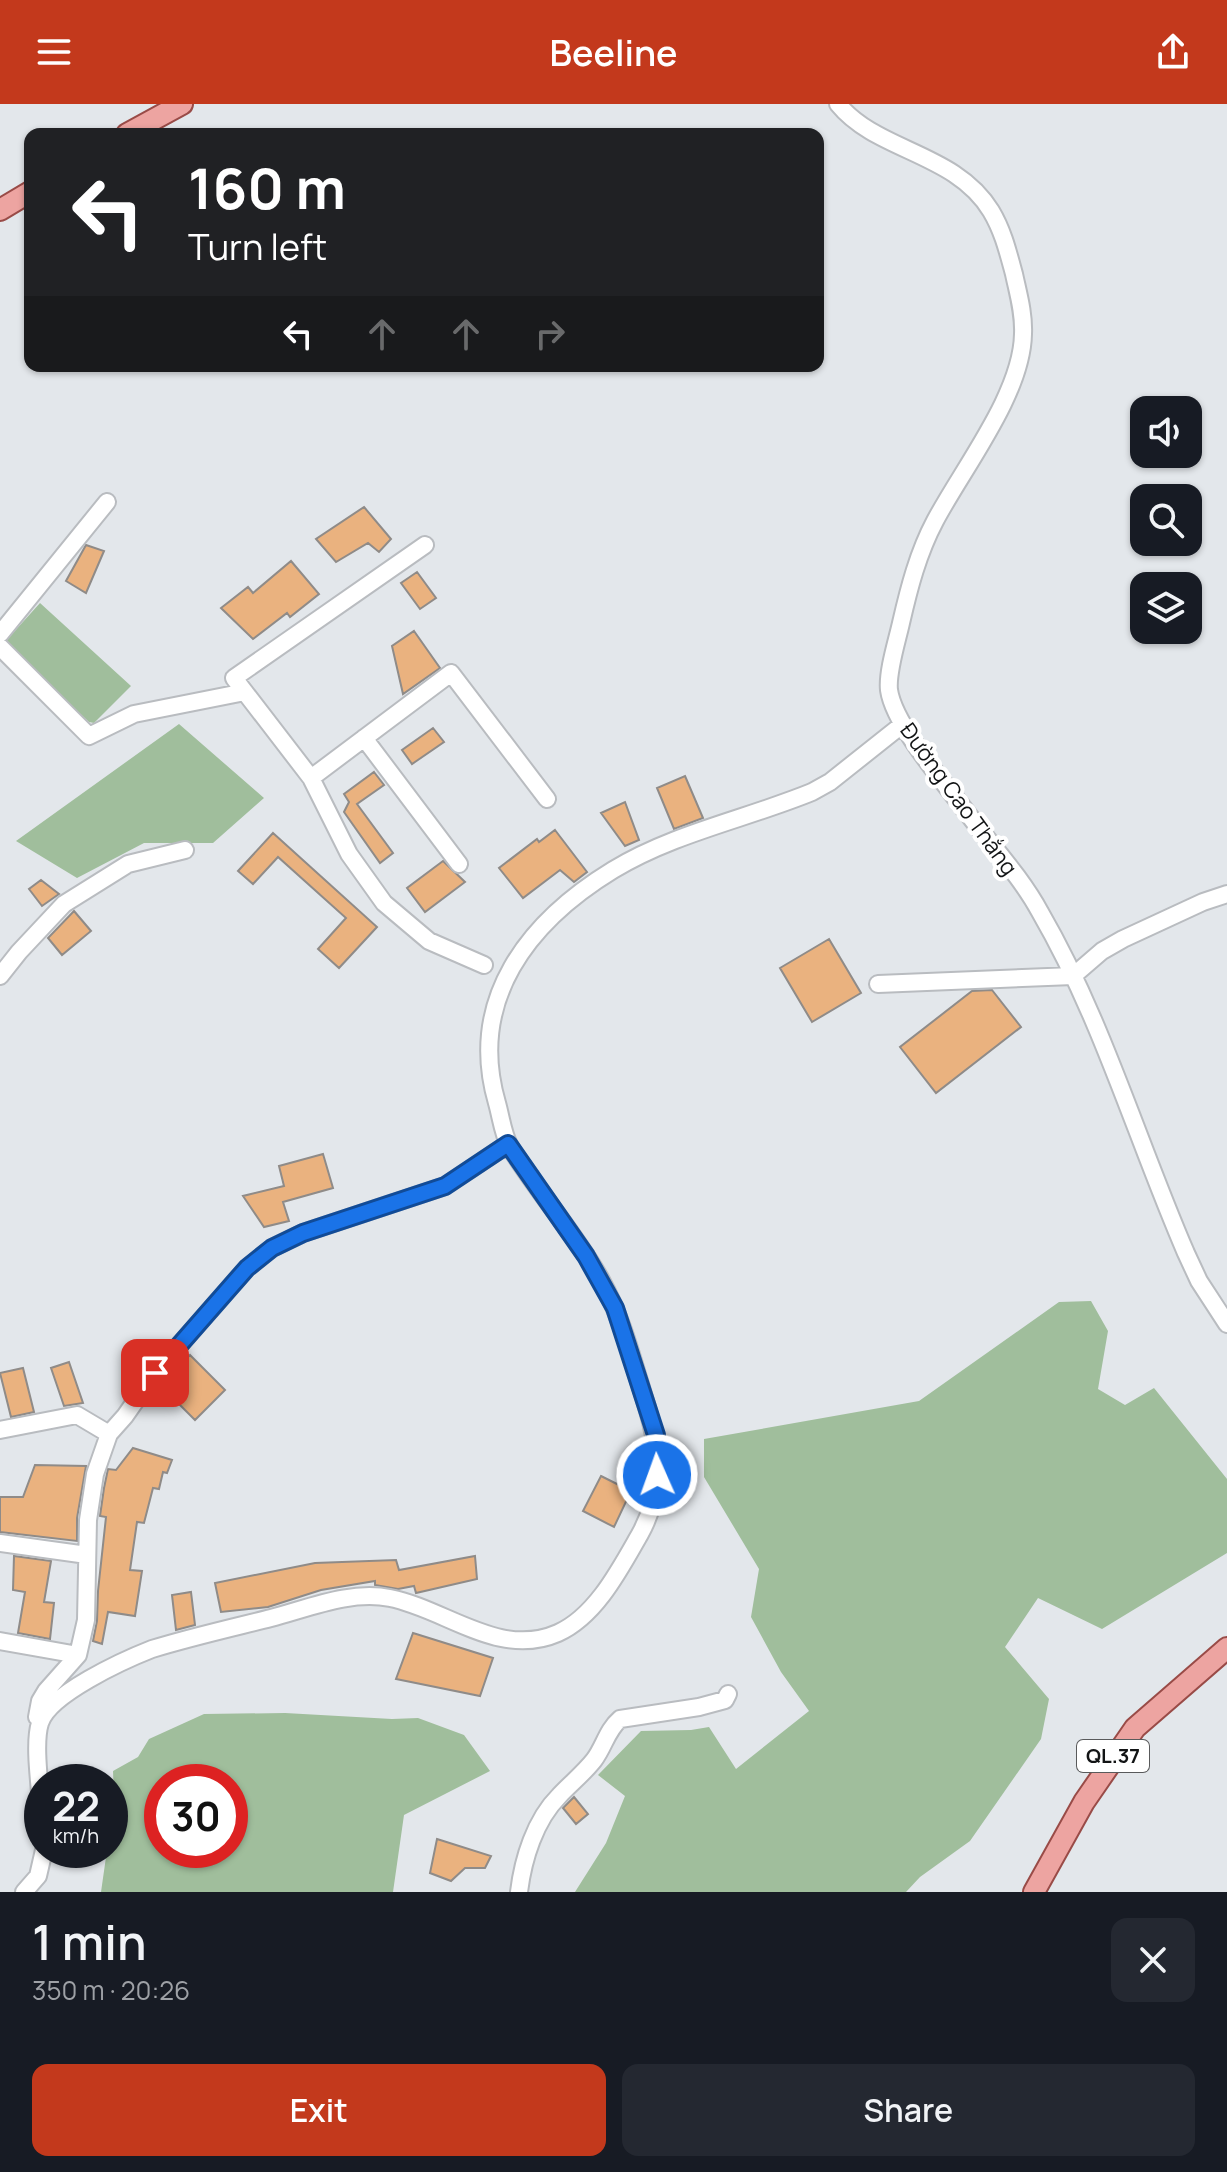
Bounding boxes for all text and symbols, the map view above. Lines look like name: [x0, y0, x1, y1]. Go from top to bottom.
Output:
text: Beeline: [550, 28, 677, 77]
icon: menu: [32, 30, 76, 74]
icon: share: [1151, 30, 1195, 74]
text: 160 m: [188, 149, 346, 226]
icon: left: [56, 160, 160, 264]
text: Turn left: [188, 222, 327, 271]
icon: left: [276, 312, 320, 356]
icon: ahead: [360, 312, 404, 356]
icon: ahead: [444, 312, 488, 356]
icon: right: [528, 312, 572, 356]
map controls: [1130, 396, 1202, 644]
button: sound: [1130, 396, 1202, 468]
button: search: [1130, 484, 1202, 556]
button: layers: [1130, 572, 1202, 644]
street label: Đường Cao Thắng: [894, 717, 1024, 881]
pin: [121, 1339, 189, 1407]
icon: arrive: [133, 1351, 177, 1395]
position arrow: [615, 1433, 699, 1517]
road number: QL.37: [1077, 1740, 1149, 1772]
speed limit sign: 30: [144, 1764, 248, 1868]
text: 22: [52, 1778, 100, 1833]
text: km/h: [53, 1822, 99, 1849]
text: 1 min: [32, 1909, 146, 1974]
button: close: [1111, 1918, 1195, 2002]
text: 350 m · 20:26: [32, 1972, 190, 2008]
button: Exit: [32, 2064, 606, 2156]
button: Share: [622, 2064, 1195, 2156]

